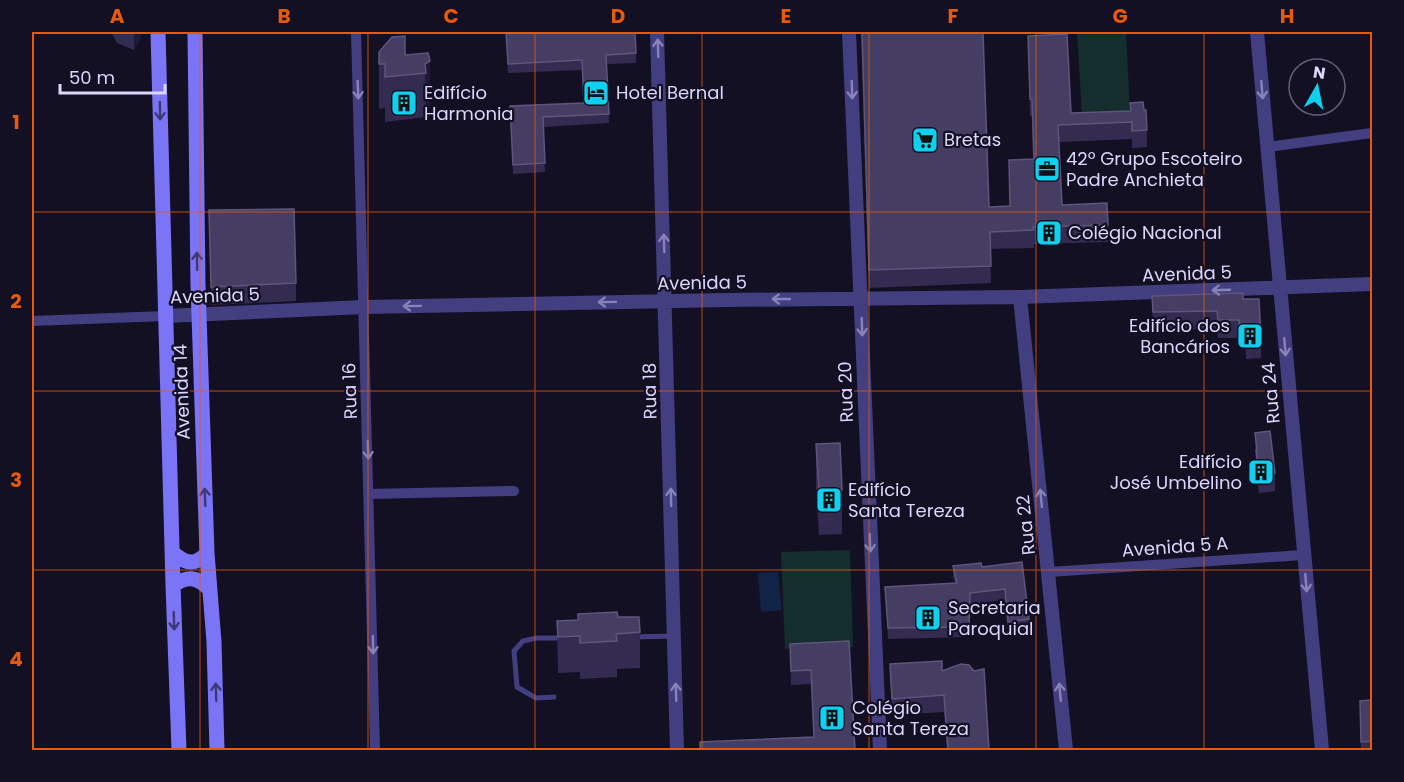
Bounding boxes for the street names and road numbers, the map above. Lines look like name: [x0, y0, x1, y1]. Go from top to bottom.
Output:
street label: Avenida 5: [1142, 259, 1232, 288]
street label: Avenida 5: [657, 269, 747, 296]
street label: Avenida 5: [170, 281, 260, 310]
street label: Avenida 14: [167, 344, 196, 440]
street label: Rua 20: [832, 361, 859, 423]
street label: Rua 16: [336, 362, 363, 420]
street label: Rua 24: [1255, 362, 1286, 425]
street label: Rua 18: [637, 363, 662, 420]
street label: Rua 22: [1010, 494, 1041, 556]
street label: Avenida 5 A: [1121, 530, 1229, 563]

